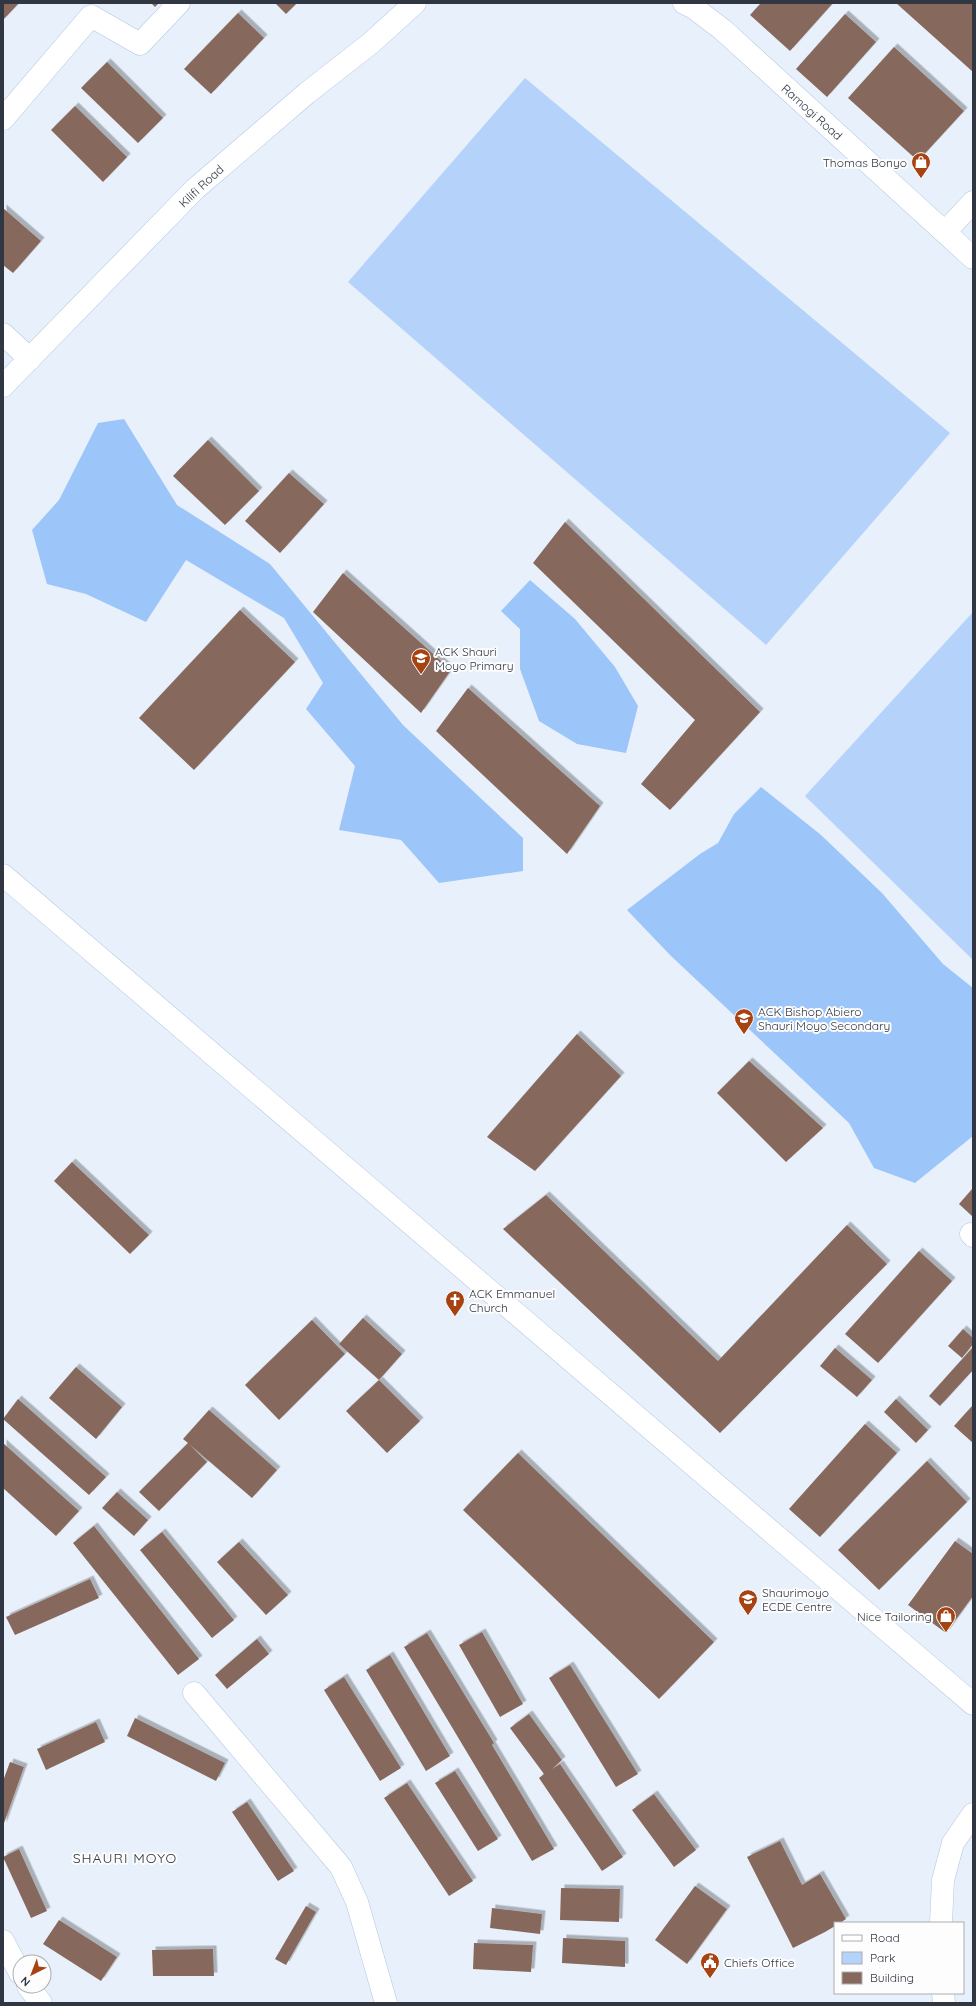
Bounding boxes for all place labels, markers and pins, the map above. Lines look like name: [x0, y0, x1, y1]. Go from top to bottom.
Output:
shop icon: Thomas Bonyo: [910, 151, 932, 179]
place label: Thomas Bonyo: [823, 155, 907, 170]
place label: ACK Shauri Moyo Primary: [435, 644, 513, 673]
school or university icon: ACK Shauri Moyo Primary: [410, 647, 432, 675]
place label: ACK Bishop Abiero Shauri Moyo Secondary: [758, 1004, 890, 1033]
school or university icon: ACK Bishop Abiero Shauri Moyo Secondary: [733, 1007, 755, 1035]
place label: ACK Emmanuel Church: [469, 1286, 555, 1315]
church icon: ACK Emmanuel Church: [444, 1289, 466, 1317]
place label: Shaurimoyo ECDE Centre: [762, 1585, 832, 1614]
school or university icon: Shaurimoyo ECDE Centre: [737, 1588, 759, 1616]
shop icon: Nice Tailoring: [935, 1605, 957, 1633]
place label: Nice Tailoring: [857, 1609, 932, 1624]
public building icon: Chiefs Office: [699, 1951, 721, 1979]
place label: Chiefs Office: [724, 1955, 795, 1970]

